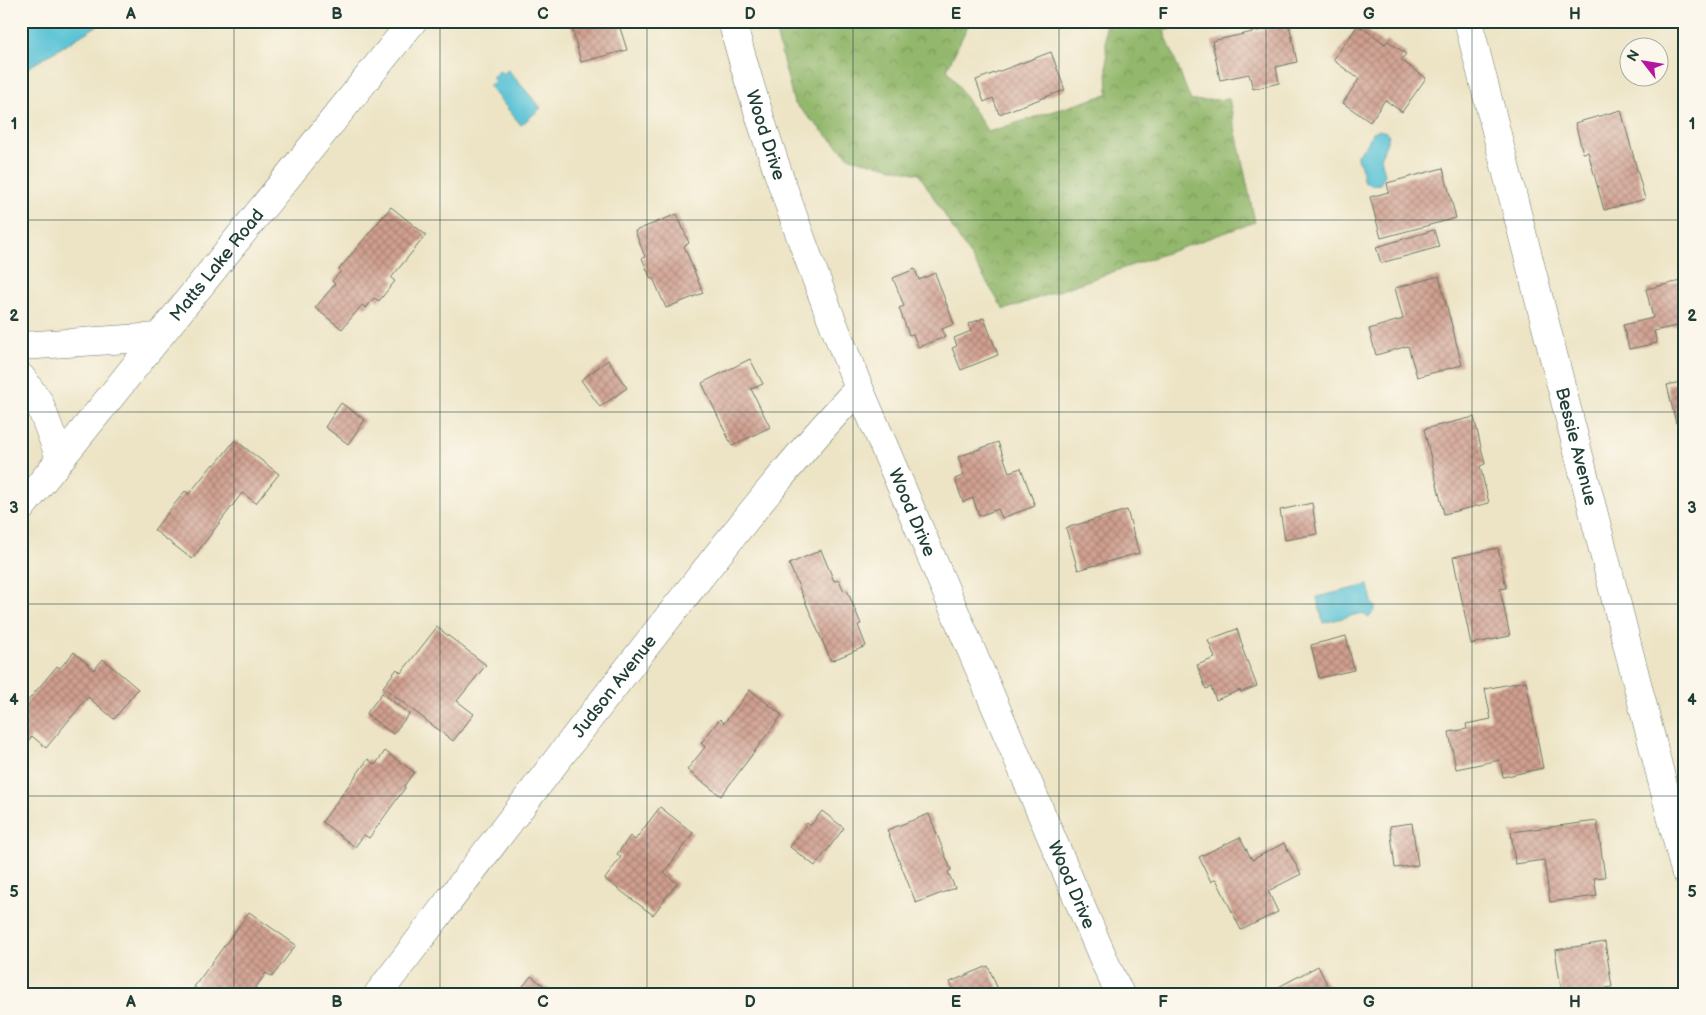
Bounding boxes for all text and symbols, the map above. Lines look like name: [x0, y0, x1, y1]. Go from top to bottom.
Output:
text: A: [125, 5, 136, 24]
text: B: [331, 5, 343, 24]
text: C: [537, 5, 549, 24]
text: D: [744, 5, 756, 24]
text: E: [951, 5, 961, 24]
text: F: [1158, 5, 1168, 24]
text: G: [1363, 5, 1375, 24]
text: H: [1569, 5, 1581, 24]
north arrow: [1618, 38, 1668, 88]
text: N: [1623, 47, 1643, 64]
street label: Wood Drive: [742, 88, 790, 183]
text: 1: [11, 115, 17, 134]
text: 1: [1689, 115, 1695, 134]
street label: Matts Lake Road: [165, 205, 268, 325]
text: 2: [9, 307, 19, 326]
text: 2: [1687, 307, 1697, 326]
street label: Bessie Avenue: [1551, 385, 1602, 508]
street label: Wood Drive: [884, 465, 940, 560]
text: 3: [9, 499, 19, 518]
text: 3: [1687, 499, 1697, 518]
street label: Judson Avenue: [568, 630, 661, 742]
text: 4: [9, 691, 19, 710]
text: 4: [1687, 691, 1697, 710]
street label: Wood Drive: [1044, 838, 1100, 932]
text: 5: [9, 883, 19, 902]
text: 5: [1687, 883, 1697, 902]
text: A: [125, 993, 136, 1012]
text: B: [331, 993, 343, 1012]
text: C: [537, 993, 549, 1012]
text: D: [744, 993, 756, 1012]
text: E: [951, 993, 961, 1012]
text: F: [1158, 993, 1168, 1012]
text: G: [1363, 993, 1375, 1012]
text: H: [1569, 993, 1581, 1012]

